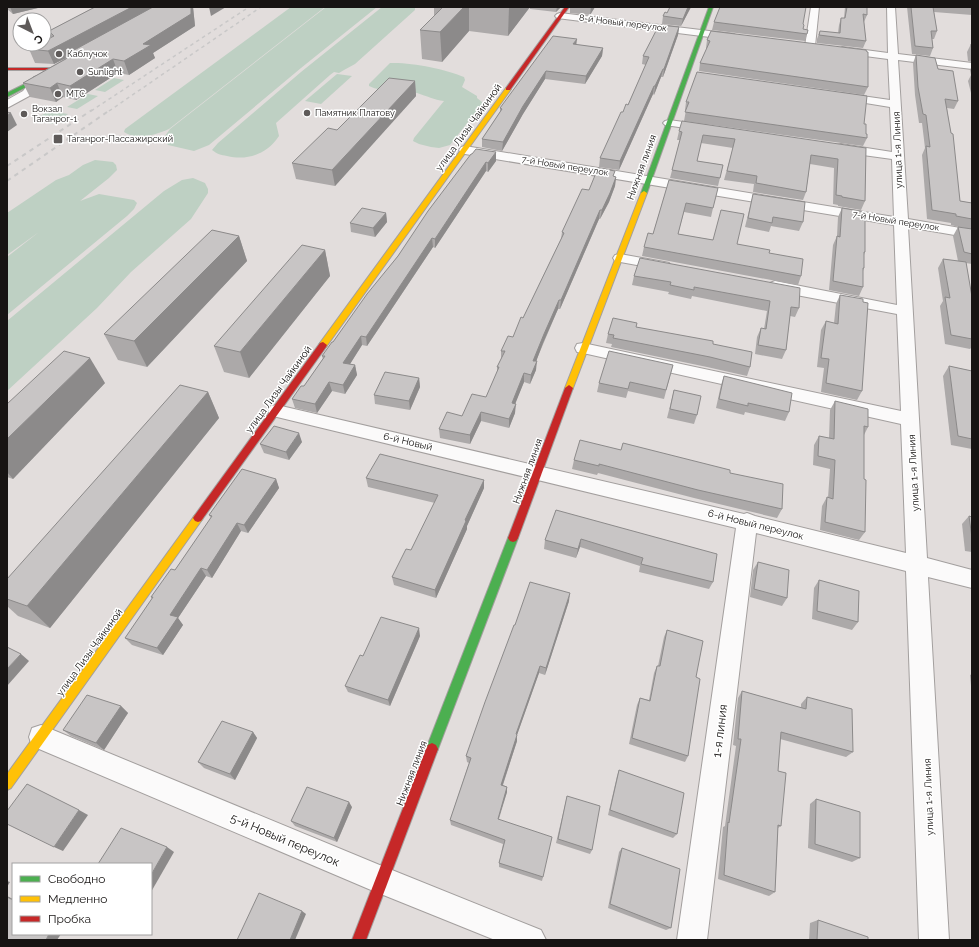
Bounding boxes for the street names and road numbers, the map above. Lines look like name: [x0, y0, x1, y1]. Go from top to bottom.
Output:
street label: 8-й Новый переулок: [579, 13, 668, 33]
street label: улица Лизы Чайкиной: [433, 82, 504, 173]
street label: улица 1-я Линия: [891, 111, 904, 189]
street label: Нижняя линия: [625, 133, 658, 201]
street label: 7-й Новый переулок: [521, 154, 609, 178]
street label: 7-й Новый переулок: [852, 209, 940, 233]
street label: улица Лизы Чайкиной: [243, 344, 314, 435]
street label: 6-й Новый: [382, 430, 434, 452]
street label: улица 1-я Линия: [906, 434, 921, 512]
street label: Нижняя линия: [511, 437, 544, 505]
street label: 6-й Новый переулок: [707, 507, 805, 542]
street label: улица Лизы Чайкиной: [54, 607, 125, 698]
street label: 1-я линия: [710, 704, 730, 758]
street label: Нижняя линия: [394, 739, 429, 807]
street label: улица 1-я Линия: [922, 758, 935, 836]
street label: 5-й Новый переулок: [228, 811, 342, 869]

